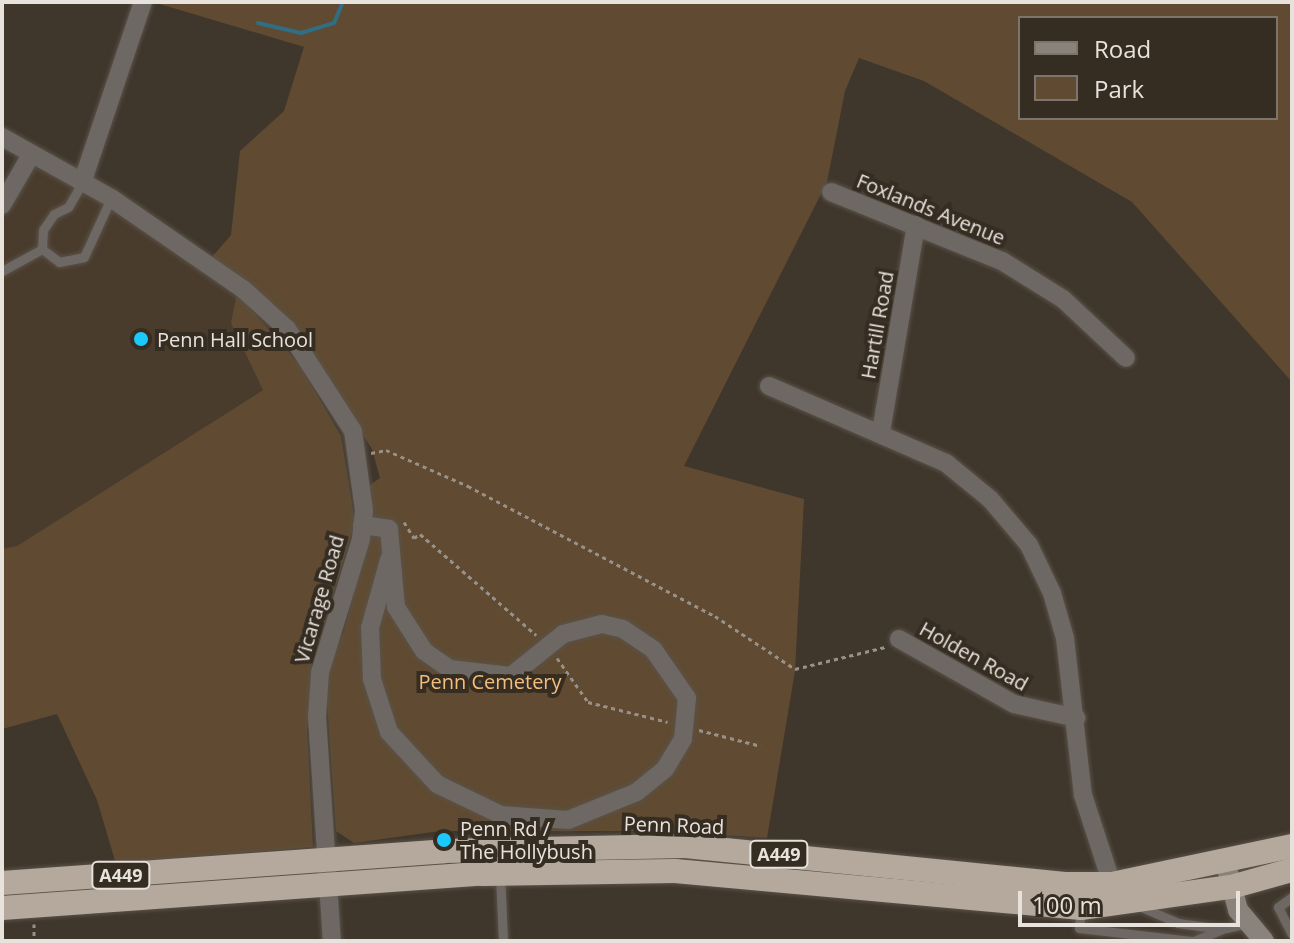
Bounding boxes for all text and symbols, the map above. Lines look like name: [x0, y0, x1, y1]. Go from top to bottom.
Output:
legend: [1018, 16, 1278, 120]
text: Road: [1094, 32, 1151, 65]
text: Park: [1094, 72, 1144, 105]
street label: Foxlands Avenue: [853, 168, 1009, 250]
street label: Hartill Road: [856, 269, 898, 381]
place label: Penn Hall School: [157, 327, 313, 351]
marker: Penn Hall School: [132, 330, 150, 348]
street label: Vicarage Road: [289, 532, 349, 666]
street label: Holden Road: [915, 616, 1033, 696]
park label: Penn Cemetery: [418, 669, 562, 693]
street label: Penn Road: [623, 811, 725, 839]
place label: Penn Rd / The Hollybush: [460, 816, 593, 863]
marker: Penn Rd / The Hollybush: [435, 831, 453, 849]
road number: A449: [749, 840, 809, 868]
road number: A449: [91, 861, 151, 889]
scale bar: [1022, 875, 1244, 925]
text: 100 m: [1032, 888, 1102, 921]

